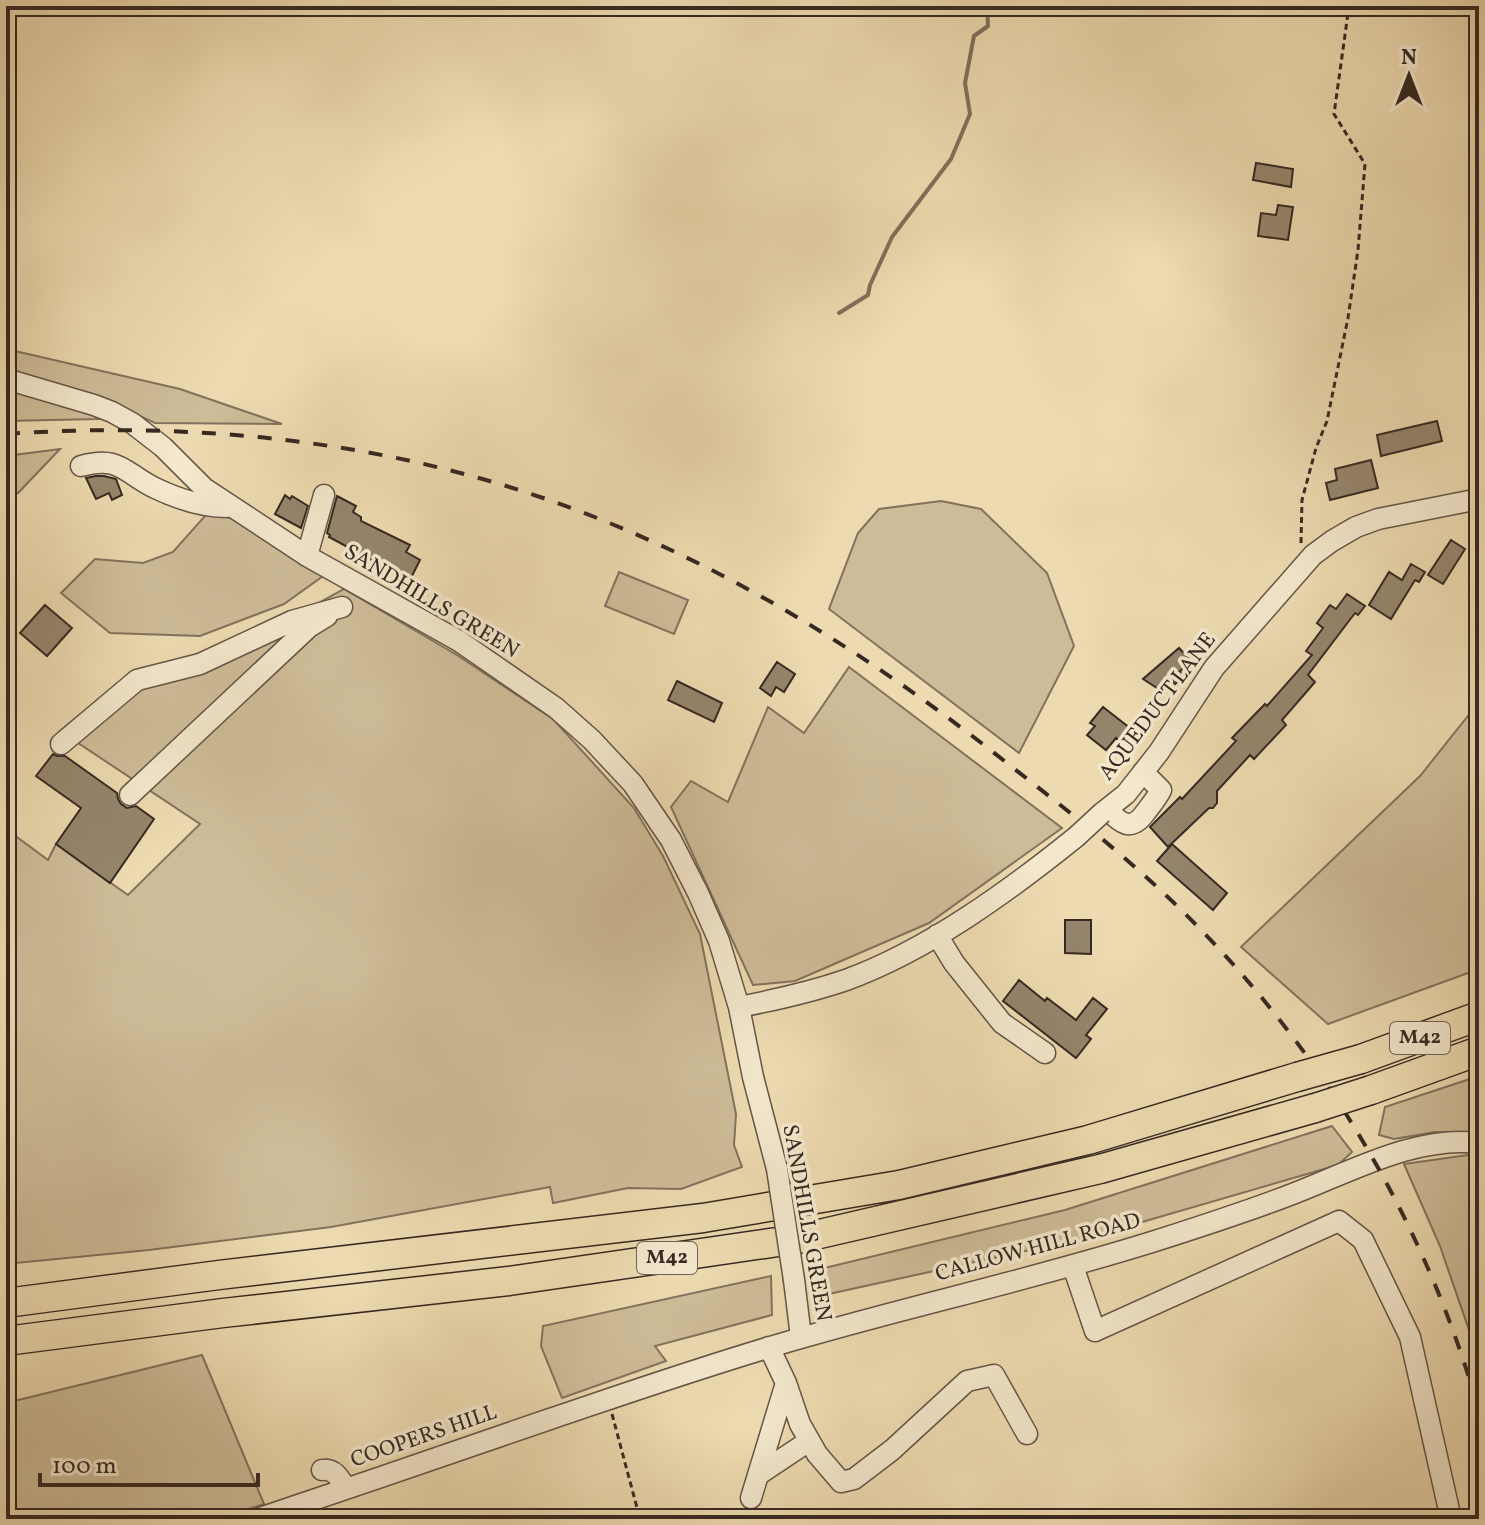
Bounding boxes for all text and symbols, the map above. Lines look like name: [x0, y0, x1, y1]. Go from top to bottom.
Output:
north arrow: [1369, 36, 1449, 116]
text: N: [1401, 43, 1417, 74]
street label: SANDHILLS GREEN: [338, 537, 524, 667]
street label: AQUEDUCT LANE: [1092, 626, 1224, 788]
road number: M42: [1390, 1022, 1450, 1054]
street label: SANDHILLS GREEN: [773, 1122, 839, 1324]
street label: CALLOW HILL ROAD: [932, 1206, 1144, 1290]
road number: M42: [637, 1242, 697, 1274]
street label: COOPERS HILL: [347, 1397, 501, 1477]
scale bar: [40, 1437, 258, 1487]
text: 100 m: [52, 1450, 117, 1484]

